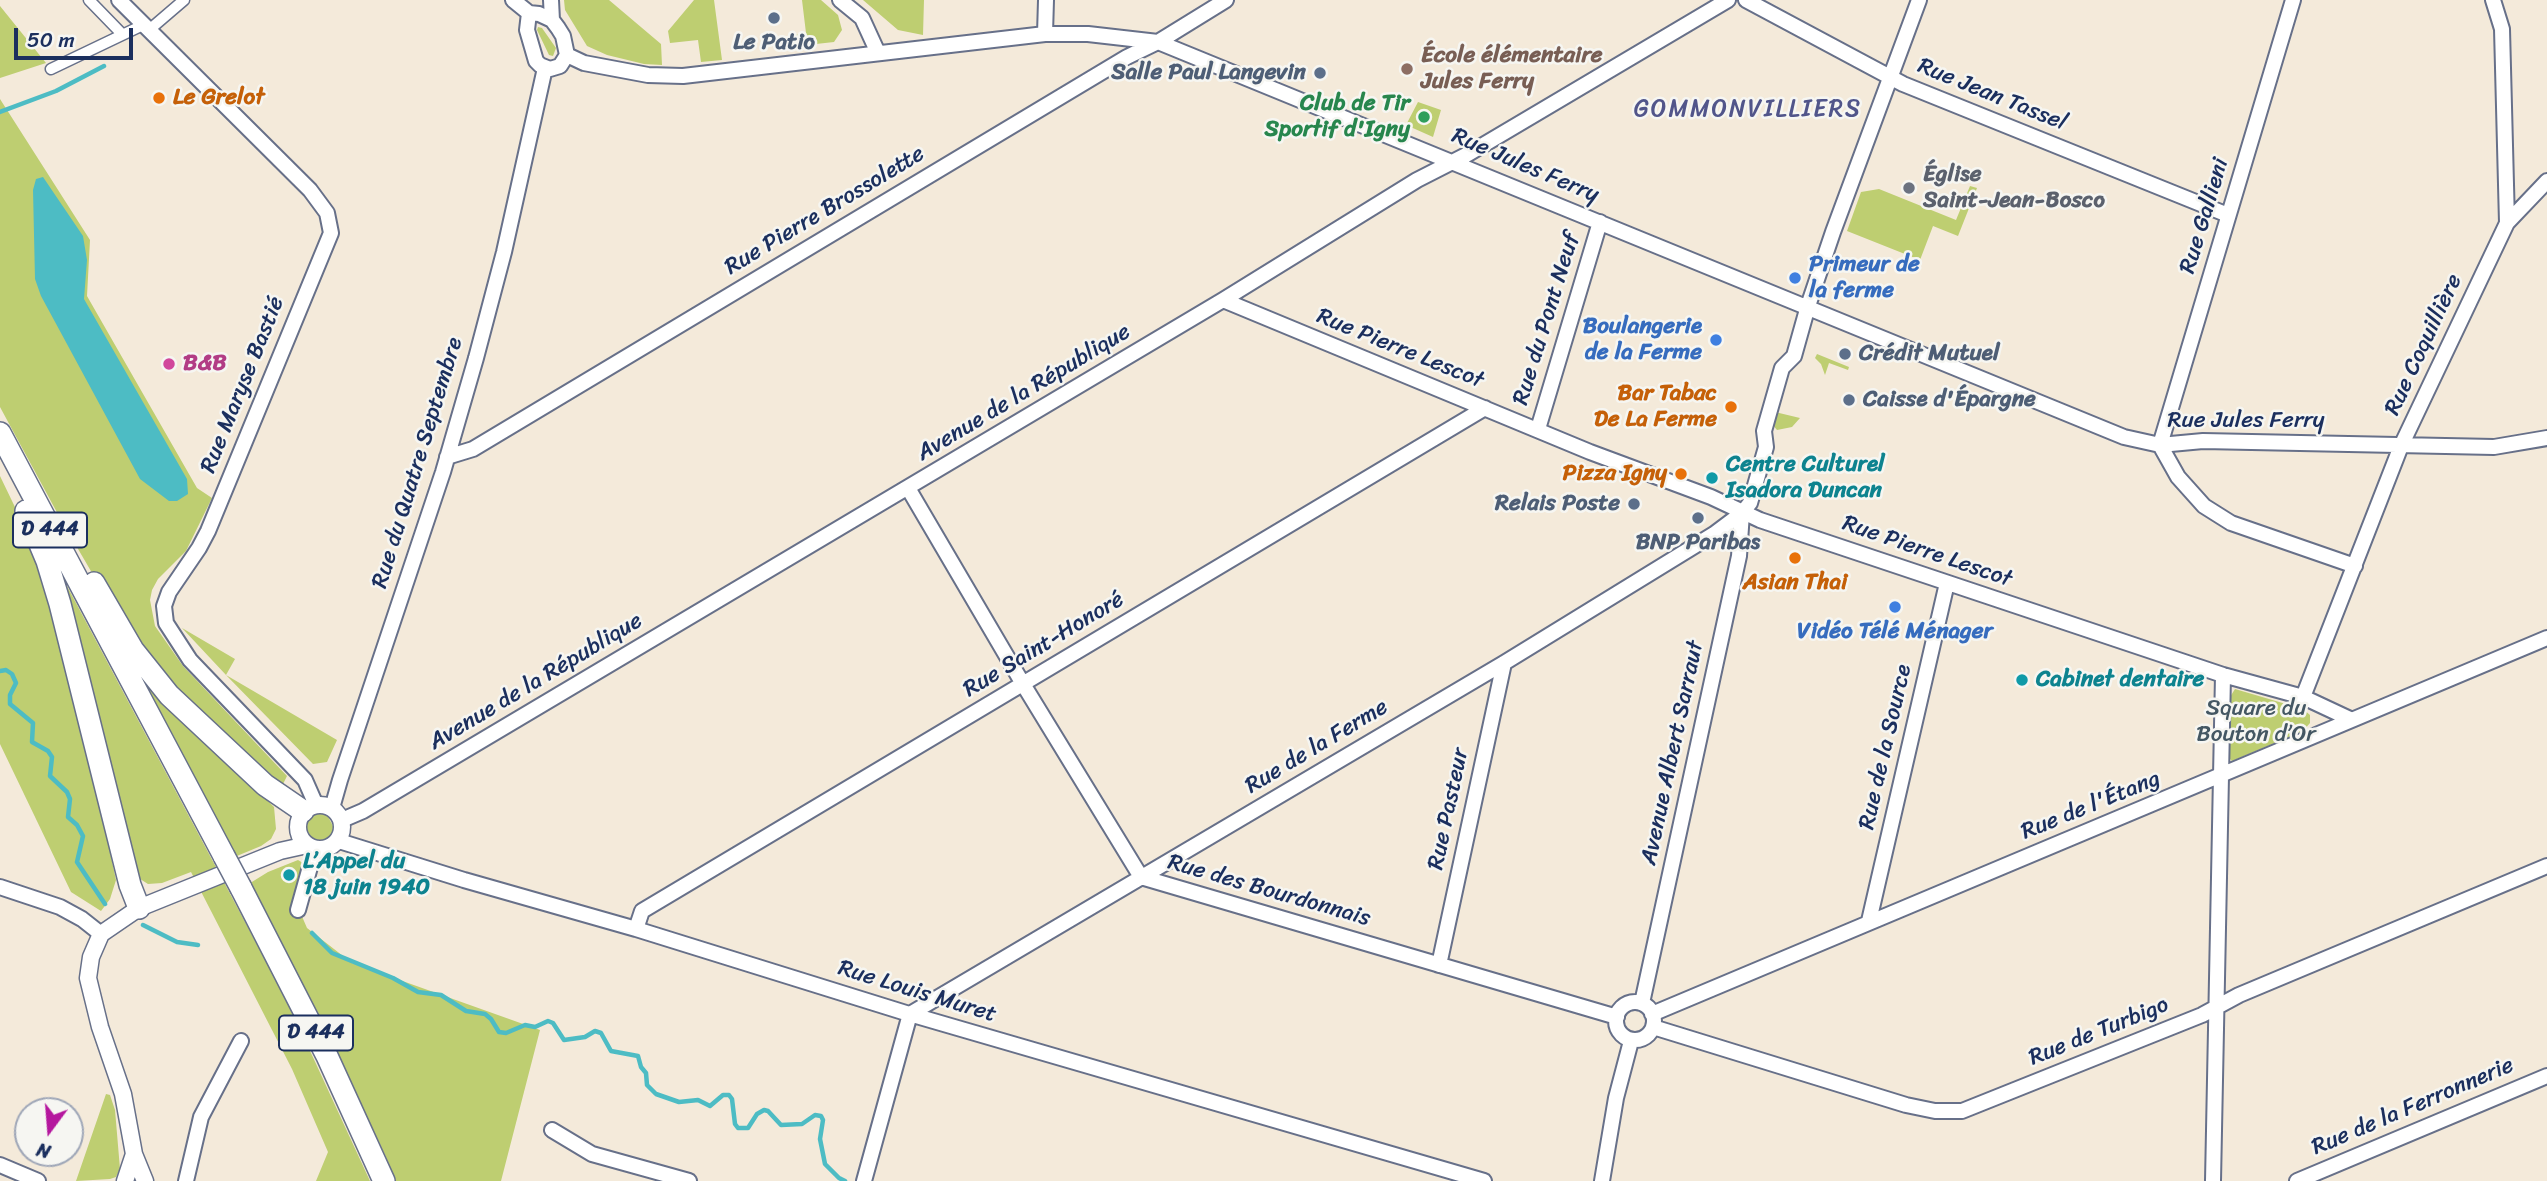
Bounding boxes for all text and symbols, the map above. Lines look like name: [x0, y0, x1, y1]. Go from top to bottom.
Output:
marker: Le Patio: [766, 10, 782, 26]
scale bar: [18, 14, 136, 58]
text: 50 m: [27, 21, 75, 59]
place label: Le Patio: [733, 29, 815, 57]
place label: École élémentaire Jules Ferry: [1421, 42, 1603, 96]
street label: Rue Jean Tassel: [1913, 53, 2071, 137]
place label: Salle Paul Langevin: [1111, 59, 1306, 87]
marker: École élémentaire Jules Ferry: [1399, 61, 1415, 77]
marker: Salle Paul Langevin: [1312, 65, 1328, 81]
place label: Le Grelot: [173, 84, 265, 112]
marker: Le Grelot: [151, 90, 167, 106]
place label: Club de Tir Sportif d'Igny: [1265, 90, 1410, 144]
district label: GOMMONVILLIERS: [1637, 96, 1859, 124]
marker: Club de Tir Sportif d'Igny: [1416, 109, 1432, 125]
street label: Rue Jules Ferry: [1447, 123, 1603, 209]
street label: Rue Pierre Brossolette: [720, 140, 930, 282]
street label: Rue Gallieni: [2174, 155, 2236, 277]
place label: Église Saint-Jean-Bosco: [1923, 161, 2105, 215]
marker: Église Saint-Jean-Bosco: [1901, 180, 1917, 196]
street label: Rue du Pont Neuf: [1508, 229, 1586, 409]
place label: Primeur de la ferme: [1809, 251, 1920, 305]
marker: Primeur de la ferme: [1787, 270, 1803, 286]
street label: Rue Coquillière: [2379, 270, 2469, 420]
street label: Rue Maryse Bastié: [195, 293, 291, 477]
street label: Rue Pierre Lescot: [1312, 303, 1488, 395]
place label: Boulangerie de la Ferme: [1583, 313, 1702, 367]
street label: Avenue de la République: [912, 318, 1136, 468]
marker: Boulangerie de la Ferme: [1708, 332, 1724, 348]
street label: Rue du Quatre Septembre: [367, 334, 469, 592]
place label: Crédit Mutuel: [1859, 340, 1999, 368]
marker: Crédit Mutuel: [1837, 346, 1853, 362]
place label: B&B: [183, 350, 227, 378]
marker: B&B: [161, 356, 177, 372]
place label: Bar Tabac De La Ferme: [1594, 380, 1717, 434]
place label: Caisse d'Épargne: [1863, 386, 2036, 414]
marker: Caisse d'Épargne: [1841, 392, 1857, 408]
marker: Bar Tabac De La Ferme: [1723, 399, 1739, 415]
street label: Rue Jules Ferry: [2167, 407, 2325, 435]
place label: Centre Culturel Isadora Duncan: [1726, 451, 1885, 505]
place label: Pizza Igny: [1562, 460, 1667, 488]
marker: Pizza Igny: [1673, 466, 1689, 482]
marker: Centre Culturel Isadora Duncan: [1704, 470, 1720, 486]
place label: Relais Poste: [1495, 490, 1620, 518]
marker: Relais Poste: [1626, 496, 1642, 512]
marker: BNP Paribas: [1690, 510, 1706, 526]
street label: Rue Pierre Lescot: [1839, 510, 2015, 594]
road number: D 444: [13, 512, 87, 548]
place label: BNP Paribas: [1636, 529, 1760, 557]
marker: Asian Thai: [1787, 550, 1803, 566]
place label: Asian Thai: [1743, 569, 1847, 597]
street label: Rue Saint-Honoré: [959, 586, 1129, 704]
marker: Vidéo Télé Ménager: [1887, 599, 1903, 615]
street label: Avenue de la République: [424, 607, 648, 757]
place label: Vidéo Télé Ménager: [1797, 618, 1993, 646]
street label: Avenue Albert Sarraut: [1636, 638, 1710, 868]
street label: Rue de la Source: [1854, 662, 1918, 832]
place label: Cabinet dentaire: [2036, 666, 2204, 694]
marker: Cabinet dentaire: [2014, 672, 2030, 688]
street label: Rue de la Ferme: [1241, 694, 1393, 800]
park label: Square du Bouton d’Or: [2196, 695, 2316, 749]
street label: Rue Pasteur: [1423, 746, 1475, 872]
street label: Rue de l'Étang: [2017, 766, 2165, 846]
place label: L’Appel du 18 juin 1940: [303, 848, 430, 902]
street label: Rue des Bourdonnais: [1165, 849, 1373, 933]
marker: L’Appel du 18 juin 1940: [281, 867, 297, 883]
street label: Rue Louis Muret: [835, 955, 999, 1029]
street label: Rue de Turbigo: [2025, 991, 2173, 1073]
road number: D 444: [279, 1016, 353, 1050]
street label: Rue de la Ferronnerie: [2308, 1052, 2518, 1162]
north arrow: [14, 1097, 84, 1167]
text: N: [33, 1133, 55, 1168]

